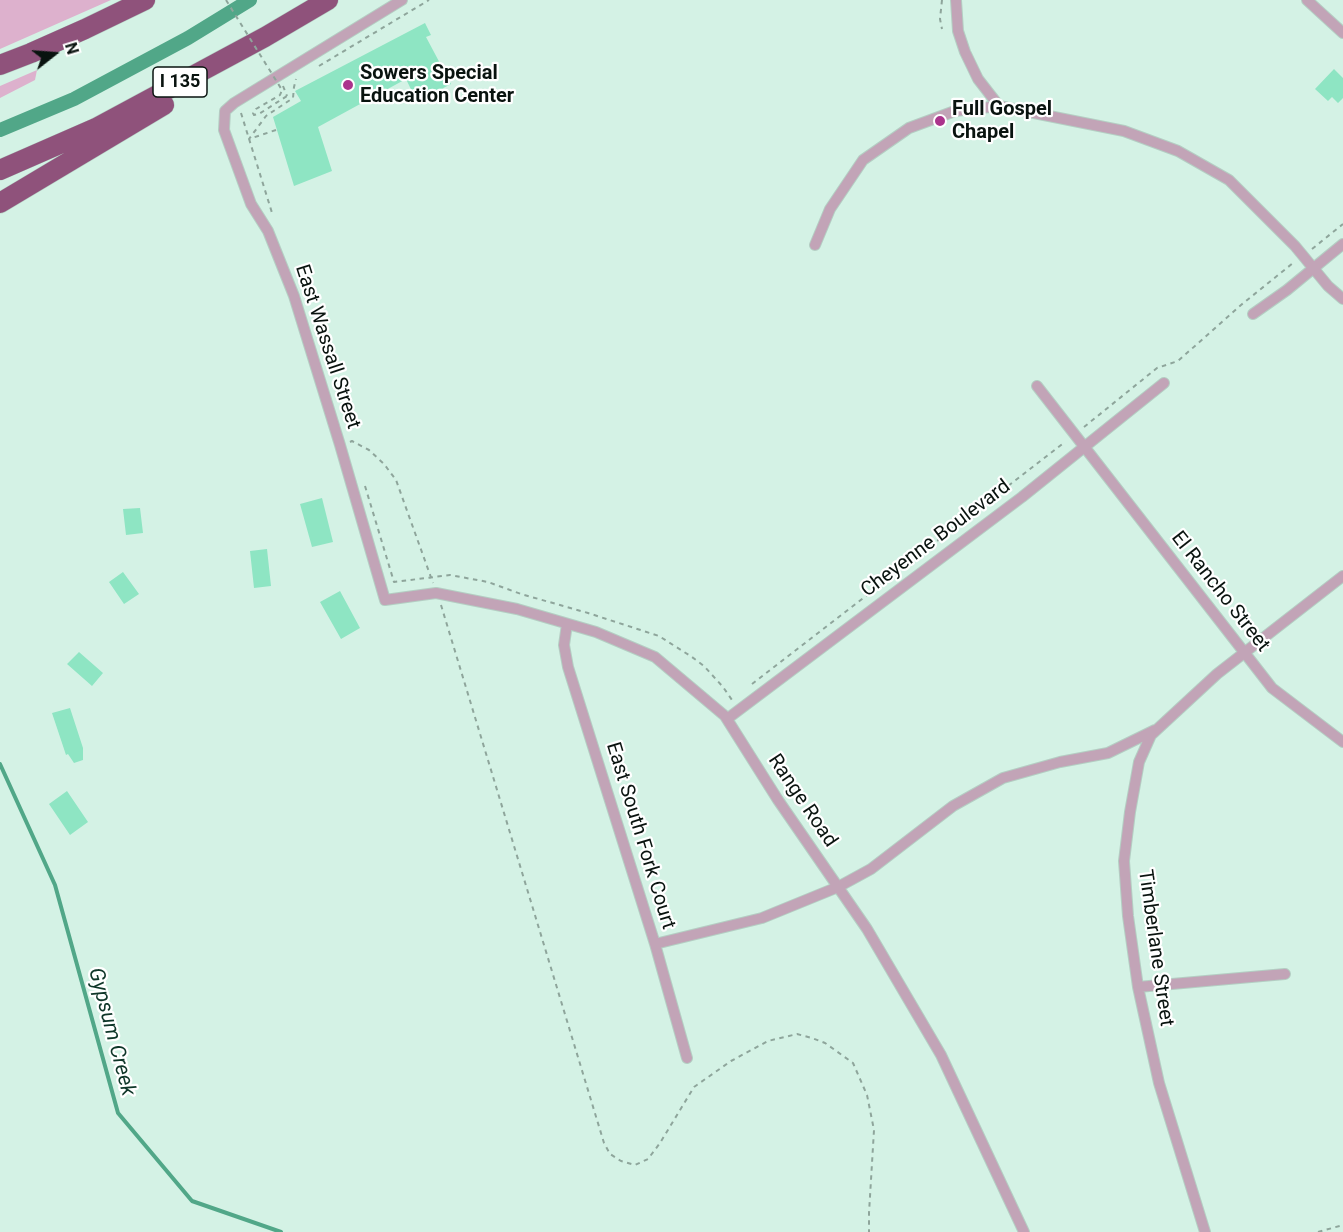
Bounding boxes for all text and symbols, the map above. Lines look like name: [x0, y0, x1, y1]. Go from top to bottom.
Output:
north arrow: [24, 24, 84, 84]
text: N: [61, 40, 82, 57]
place label: Sowers Special Education Center: [360, 62, 514, 109]
road number: I 135: [153, 67, 207, 97]
marker: Sowers Special Education Center: [341, 78, 355, 92]
place label: Full Gospel Chapel: [952, 98, 1052, 145]
marker: Full Gospel Chapel: [933, 114, 947, 128]
street label: East Wassall Street: [289, 262, 365, 432]
street label: Cheyenne Boulevard: [857, 475, 1015, 603]
street label: El Rancho Street: [1166, 527, 1274, 657]
street label: East South Fork Court: [600, 740, 680, 932]
street label: Range Road: [762, 750, 842, 852]
street label: Timberlane Street: [1132, 868, 1178, 1028]
water label: Gypsum Creek: [82, 965, 140, 1099]

